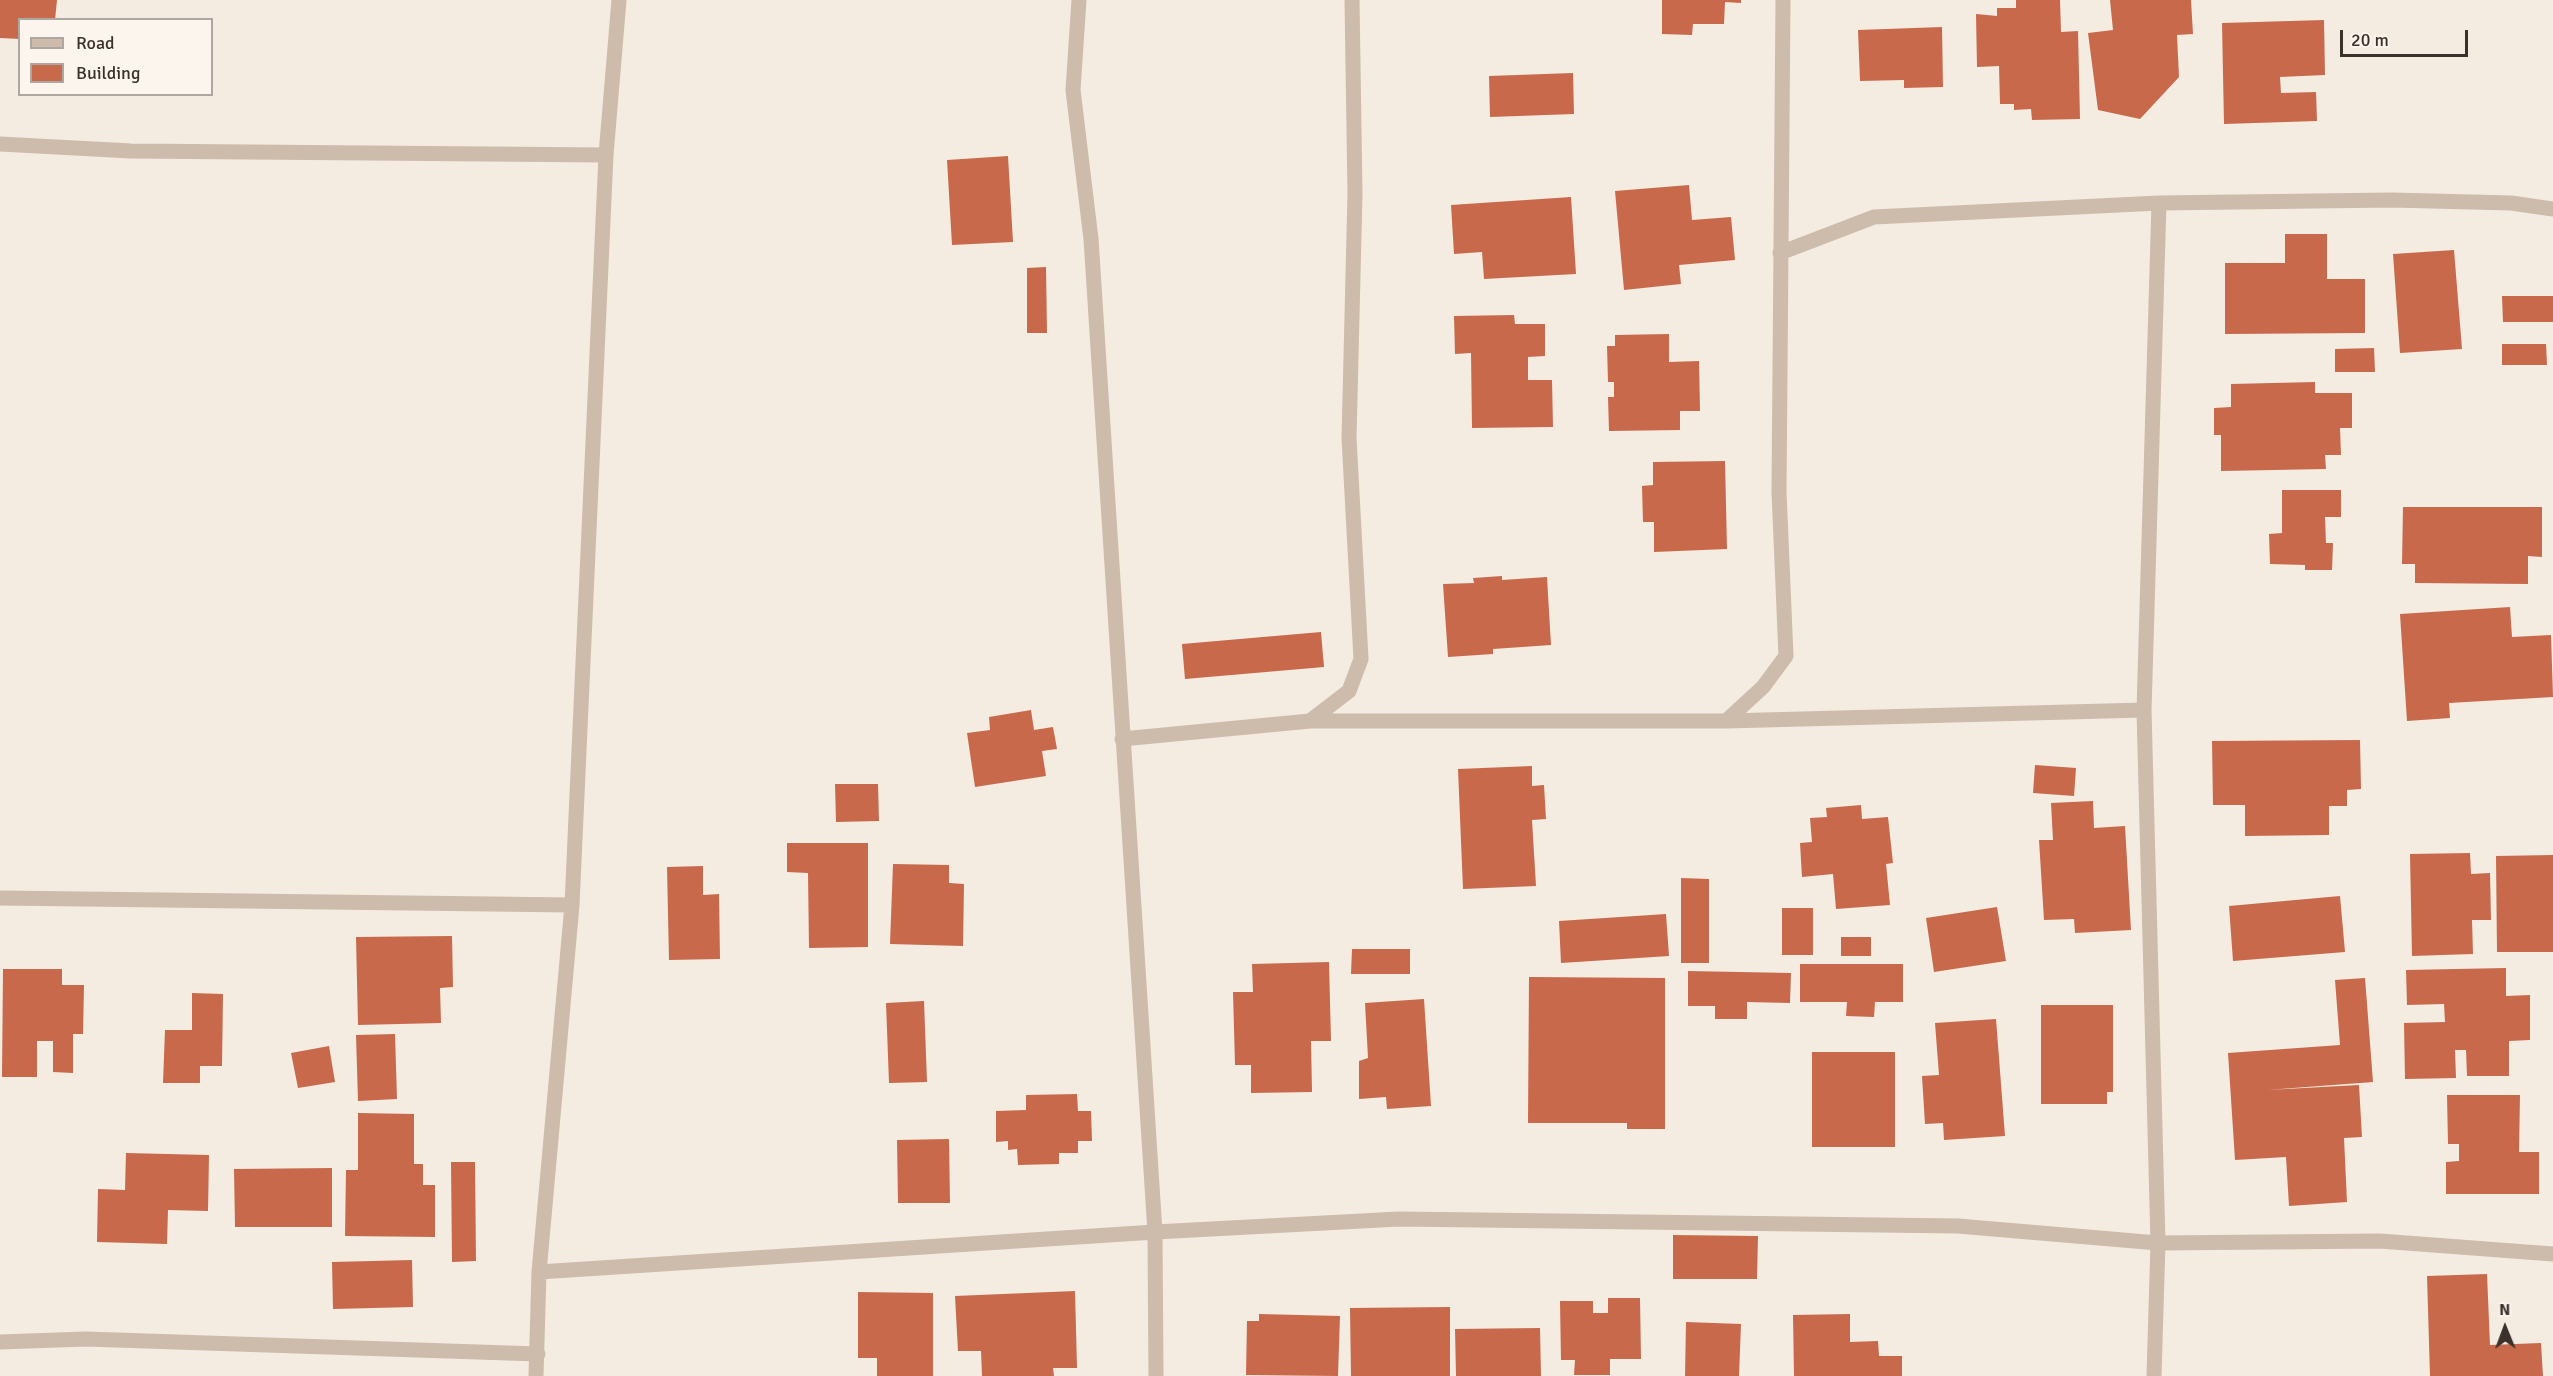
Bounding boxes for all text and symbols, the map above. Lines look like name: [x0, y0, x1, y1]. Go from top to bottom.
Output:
legend: [18, 18, 213, 96]
scale bar: [2343, 18, 2470, 56]
text: 20 m: [2351, 29, 2389, 51]
text: Road: [76, 32, 115, 54]
text: Building: [76, 62, 140, 84]
north arrow: [2475, 1298, 2535, 1358]
text: N: [2499, 1300, 2510, 1320]

